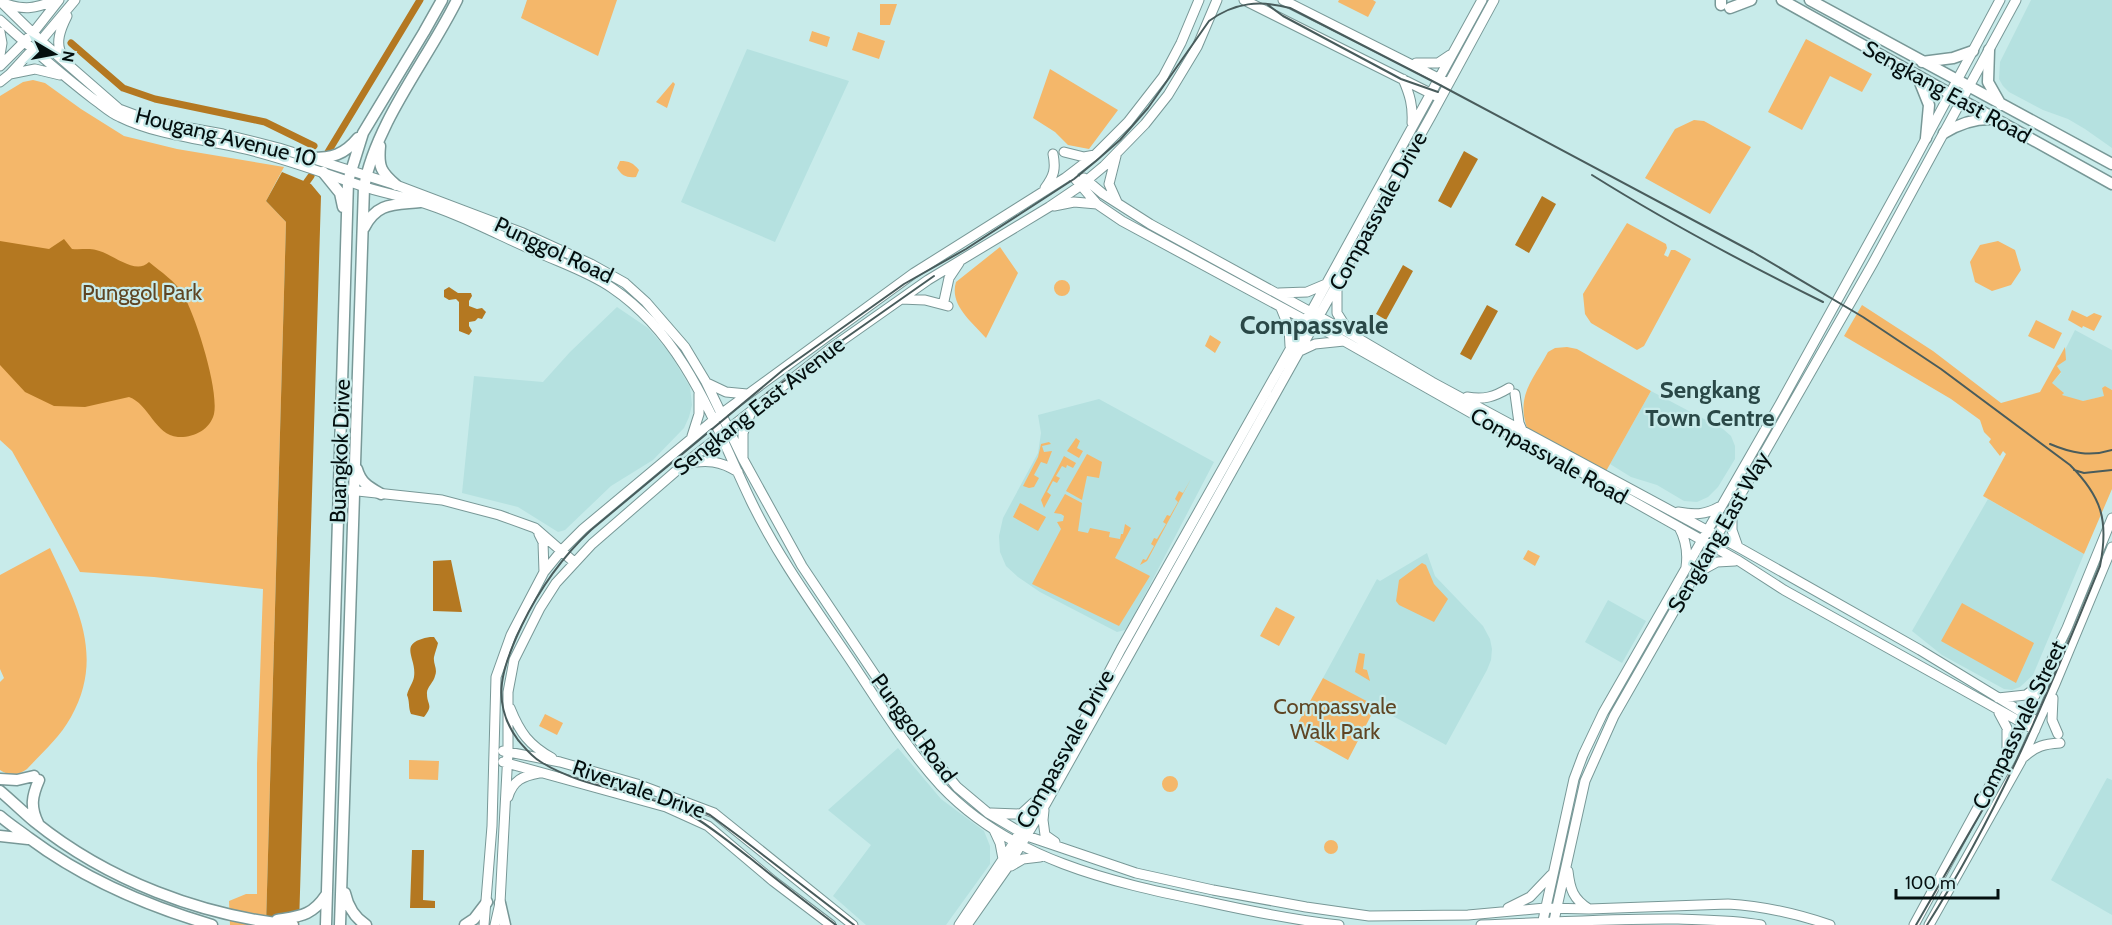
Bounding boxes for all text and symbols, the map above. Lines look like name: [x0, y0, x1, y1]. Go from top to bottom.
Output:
north arrow: [24, 24, 84, 84]
street label: Sengkang East Road: [1858, 35, 2036, 149]
text: N: [58, 49, 79, 64]
street label: Hougang Avenue 10: [133, 101, 319, 173]
street label: Compassvale Drive: [1323, 127, 1433, 295]
street label: Punggol Road: [490, 211, 618, 289]
park label: Punggol Park: [82, 279, 202, 306]
district label: Compassvale: [1240, 309, 1388, 341]
street label: Sengkang East Avenue: [668, 331, 850, 481]
district label: Sengkang Town Centre: [1645, 375, 1775, 432]
street label: Buangkok Drive: [324, 379, 356, 523]
street label: Compassvale Road: [1466, 402, 1632, 510]
street label: Sengkang East Way: [1662, 447, 1776, 617]
street label: Compassvale Street: [1966, 636, 2072, 814]
street label: Compassvale Drive: [1010, 665, 1120, 833]
street label: Punggol Road: [865, 668, 963, 788]
park label: Compassvale Walk Park: [1273, 693, 1397, 745]
street label: Rivervale Drive: [569, 754, 709, 824]
scale bar: [1896, 862, 1998, 900]
text: 100 m: [1905, 872, 1956, 894]

